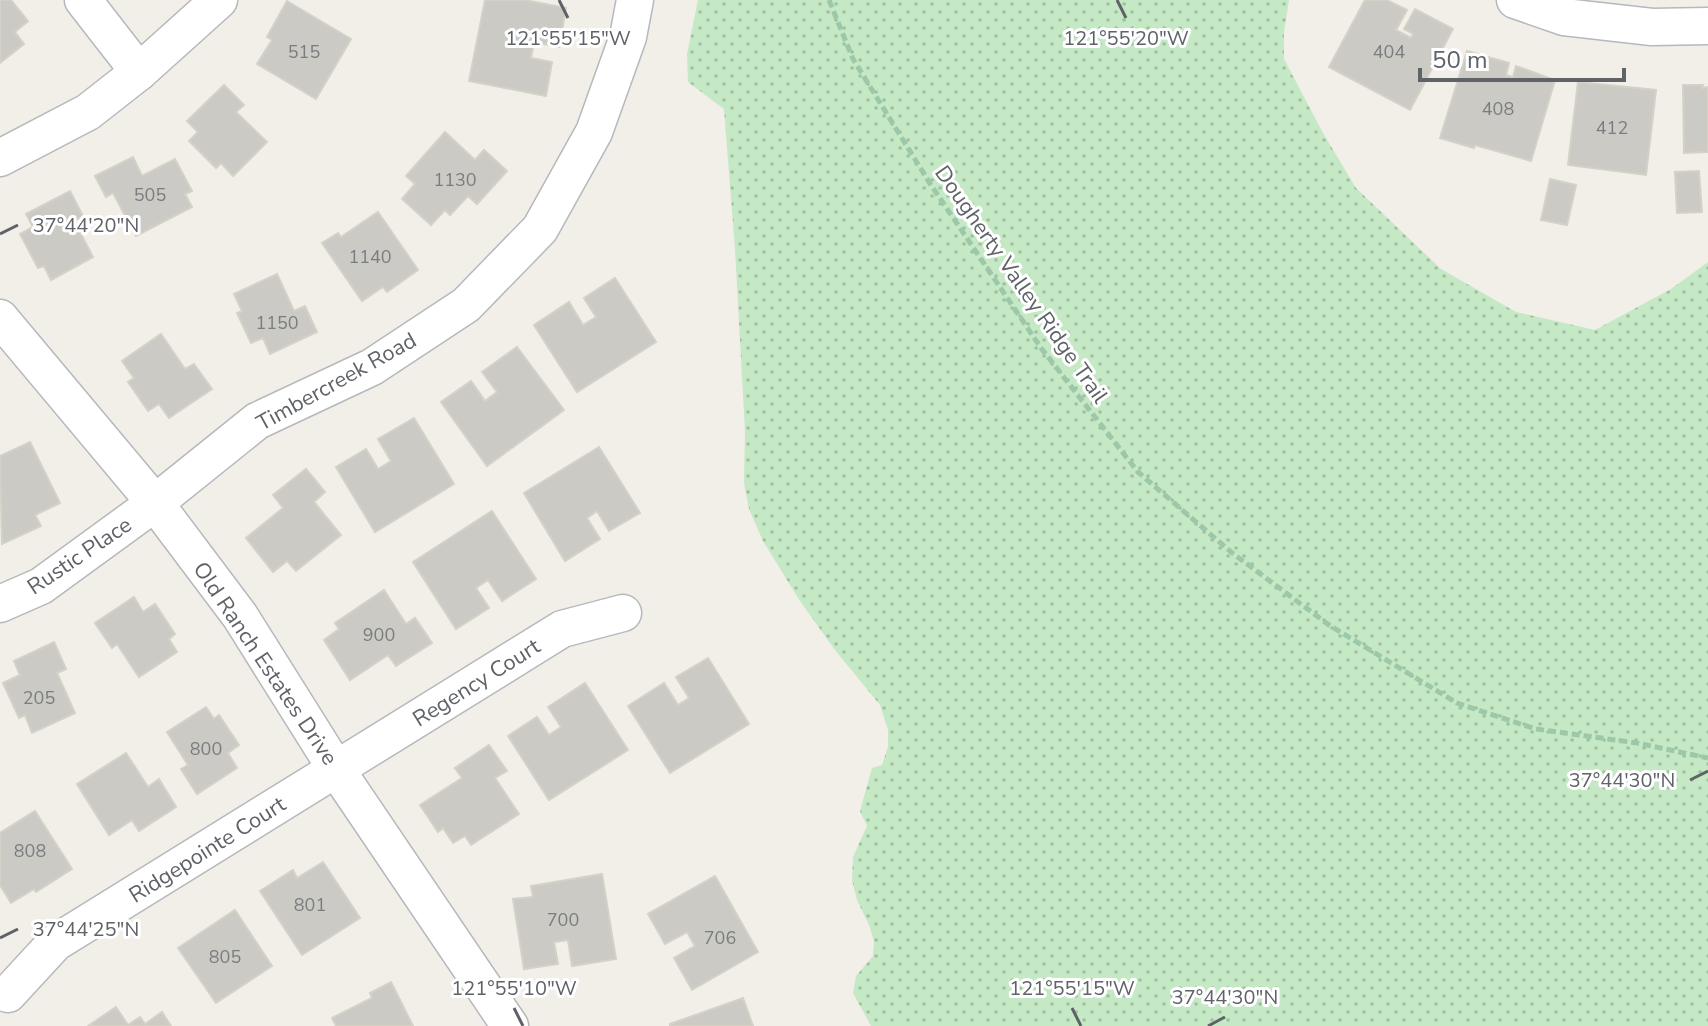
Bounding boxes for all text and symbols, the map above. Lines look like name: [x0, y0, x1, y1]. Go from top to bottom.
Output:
text: 121°55'15"W: [505, 25, 631, 52]
text: 121°55'20"W: [1063, 25, 1189, 52]
scale bar: [1420, 32, 1624, 82]
house number: 515: [288, 40, 320, 64]
house number: 404: [1373, 40, 1405, 64]
text: 50 m: [1432, 44, 1488, 76]
house number: 408: [1482, 97, 1514, 121]
house number: 412: [1596, 116, 1628, 140]
street label: Dougherty Valley Ridge Trail: [928, 160, 1115, 410]
house number: 1130: [433, 168, 477, 192]
house number: 505: [134, 183, 166, 207]
text: 37°44'20"N: [33, 212, 139, 239]
house number: 1140: [348, 245, 392, 269]
house number: 1150: [255, 311, 299, 335]
street label: Timbercreek Road: [251, 325, 422, 438]
street label: Rustic Place: [21, 510, 138, 602]
street label: Old Ranch Estates Drive: [186, 556, 344, 771]
house number: 900: [363, 623, 395, 647]
street label: Regency Court: [407, 631, 546, 734]
house number: 205: [23, 686, 55, 710]
house number: 800: [190, 737, 222, 761]
text: 37°44'30"N: [1569, 767, 1675, 794]
street label: Ridgepointe Court: [123, 789, 292, 910]
house number: 808: [14, 839, 46, 863]
house number: 801: [294, 893, 326, 917]
house number: 700: [547, 908, 579, 932]
text: 37°44'25"N: [33, 916, 139, 943]
house number: 706: [704, 926, 736, 950]
house number: 805: [209, 945, 241, 969]
text: 121°55'10"W: [451, 975, 577, 1002]
text: 121°55'15"W: [1009, 975, 1135, 1002]
text: 37°44'30"N: [1172, 984, 1278, 1011]

